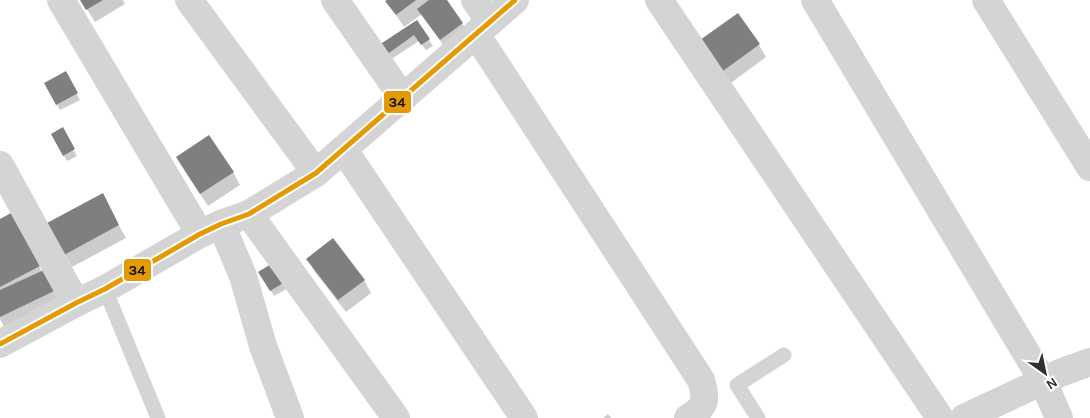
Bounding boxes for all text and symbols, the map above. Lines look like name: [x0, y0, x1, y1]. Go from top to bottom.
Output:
line badge: 34: [383, 90, 412, 114]
text: 34: [388, 94, 406, 111]
line badge: 34: [123, 258, 152, 282]
text: 34: [128, 262, 146, 279]
north arrow: [1020, 348, 1070, 398]
text: N: [1043, 374, 1061, 393]

